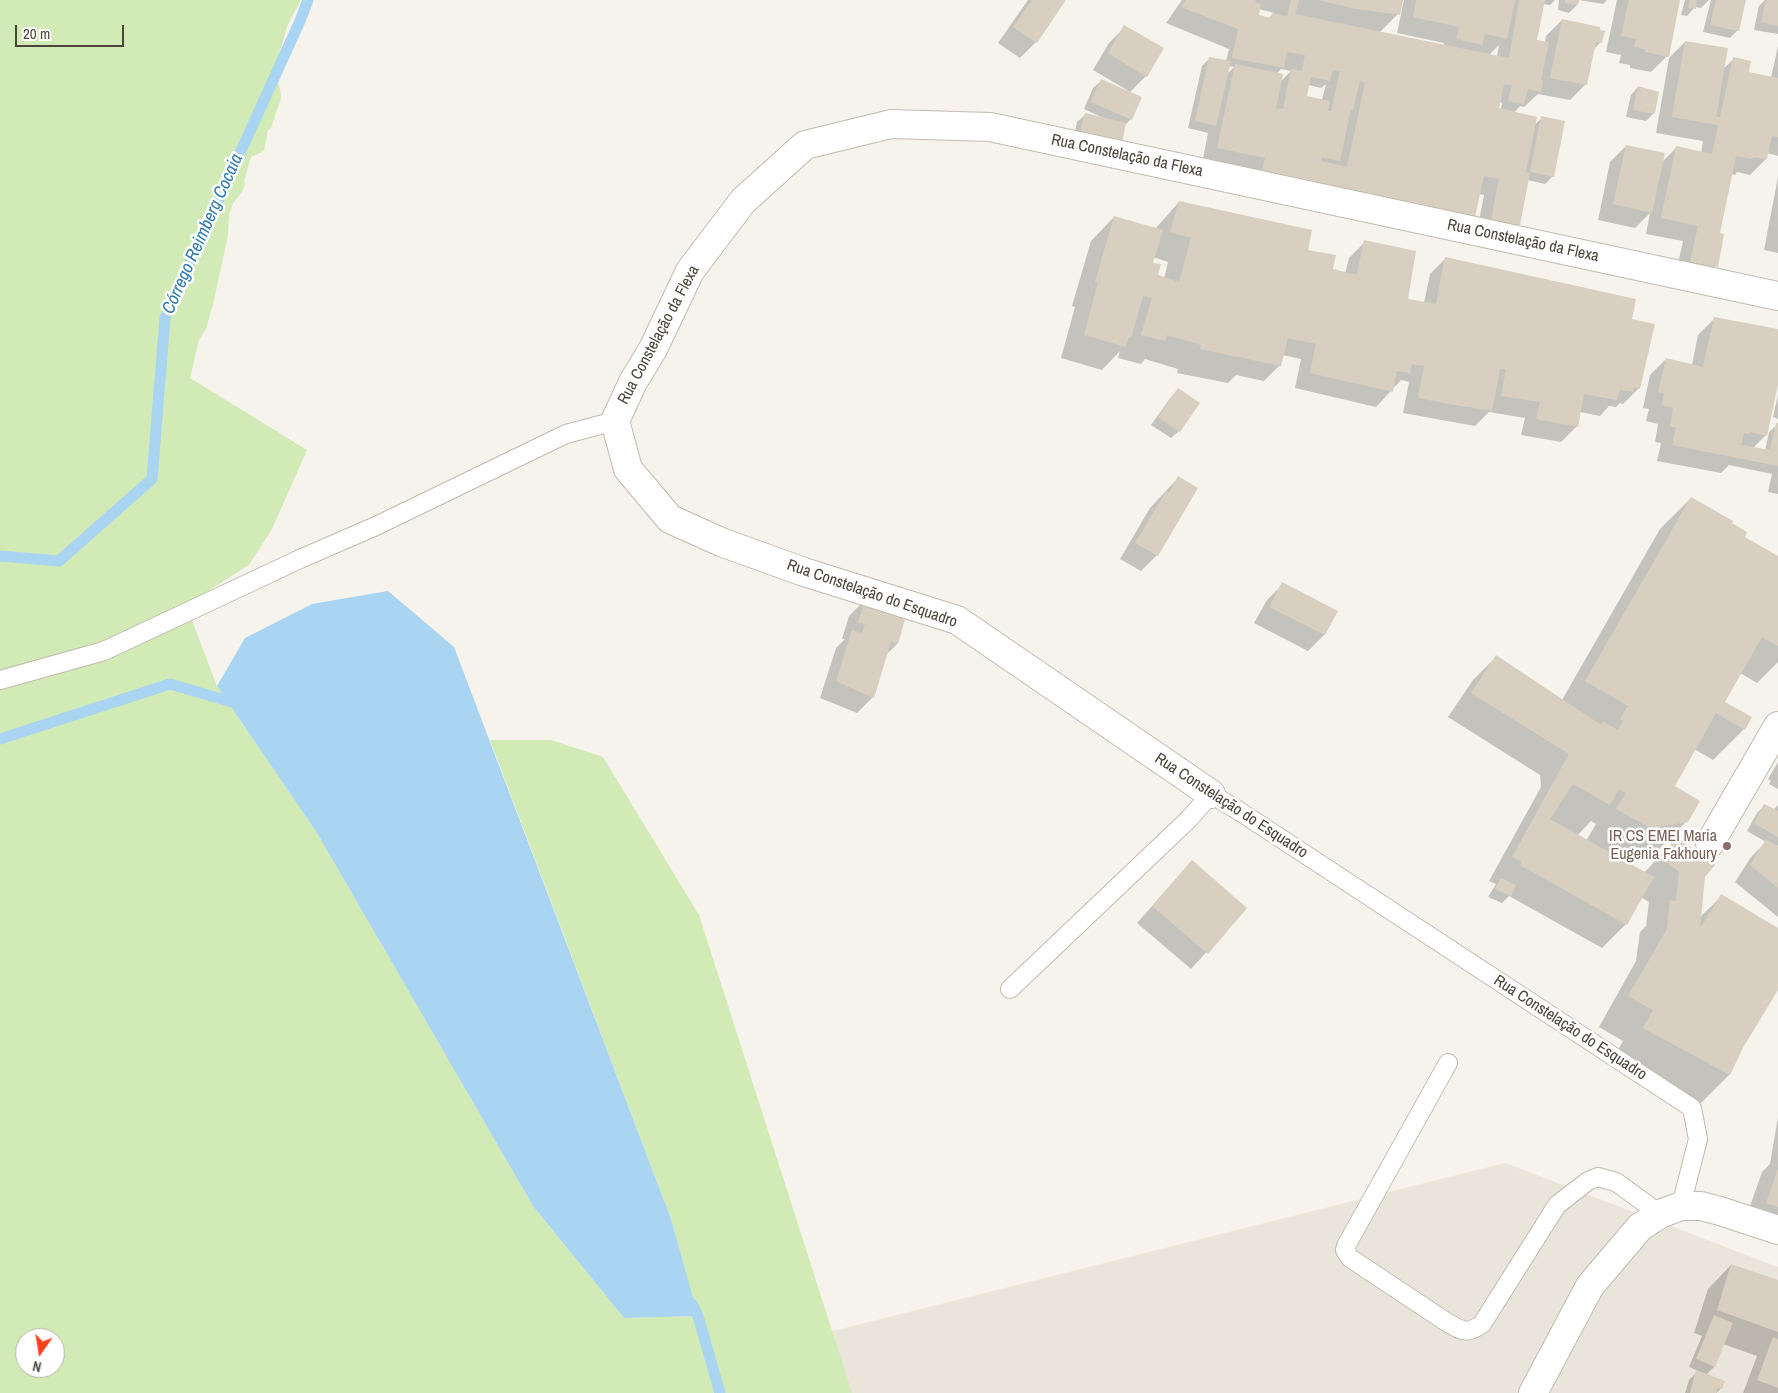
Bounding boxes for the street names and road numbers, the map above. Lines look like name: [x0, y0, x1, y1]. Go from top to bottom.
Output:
street label: Rua Constelação da Flexa: [1049, 131, 1205, 181]
street label: Rua Constelação da Flexa: [1445, 216, 1601, 266]
street label: Rua Constelação da Flexa: [614, 262, 704, 408]
street label: Rua Constelação do Esquadro: [784, 556, 960, 632]
street label: Rua Constelação do Esquadro: [1151, 749, 1311, 863]
street label: Rua Constelação do Esquadro: [1490, 971, 1650, 1085]

